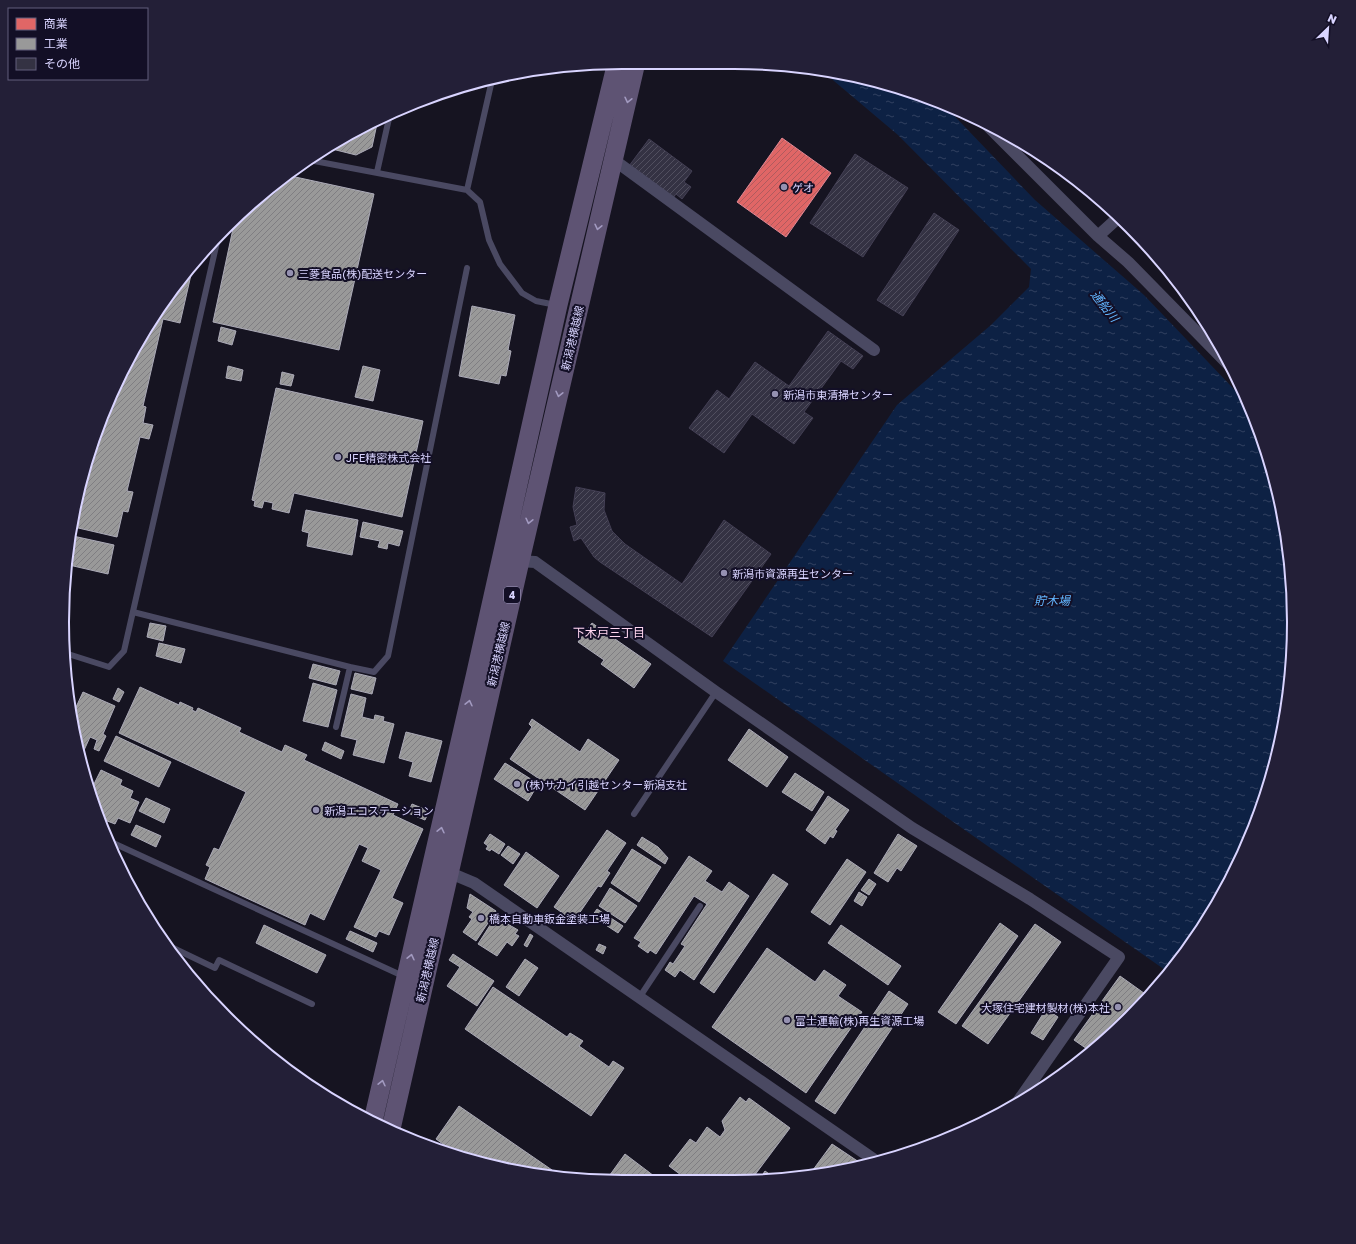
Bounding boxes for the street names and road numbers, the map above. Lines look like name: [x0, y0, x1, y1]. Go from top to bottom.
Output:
street label: 新潟港横越線: [558, 304, 586, 372]
road number: 4: [504, 587, 520, 603]
street label: 新潟港横越線: [484, 620, 512, 688]
street label: 新潟港横越線: [413, 936, 441, 1004]

